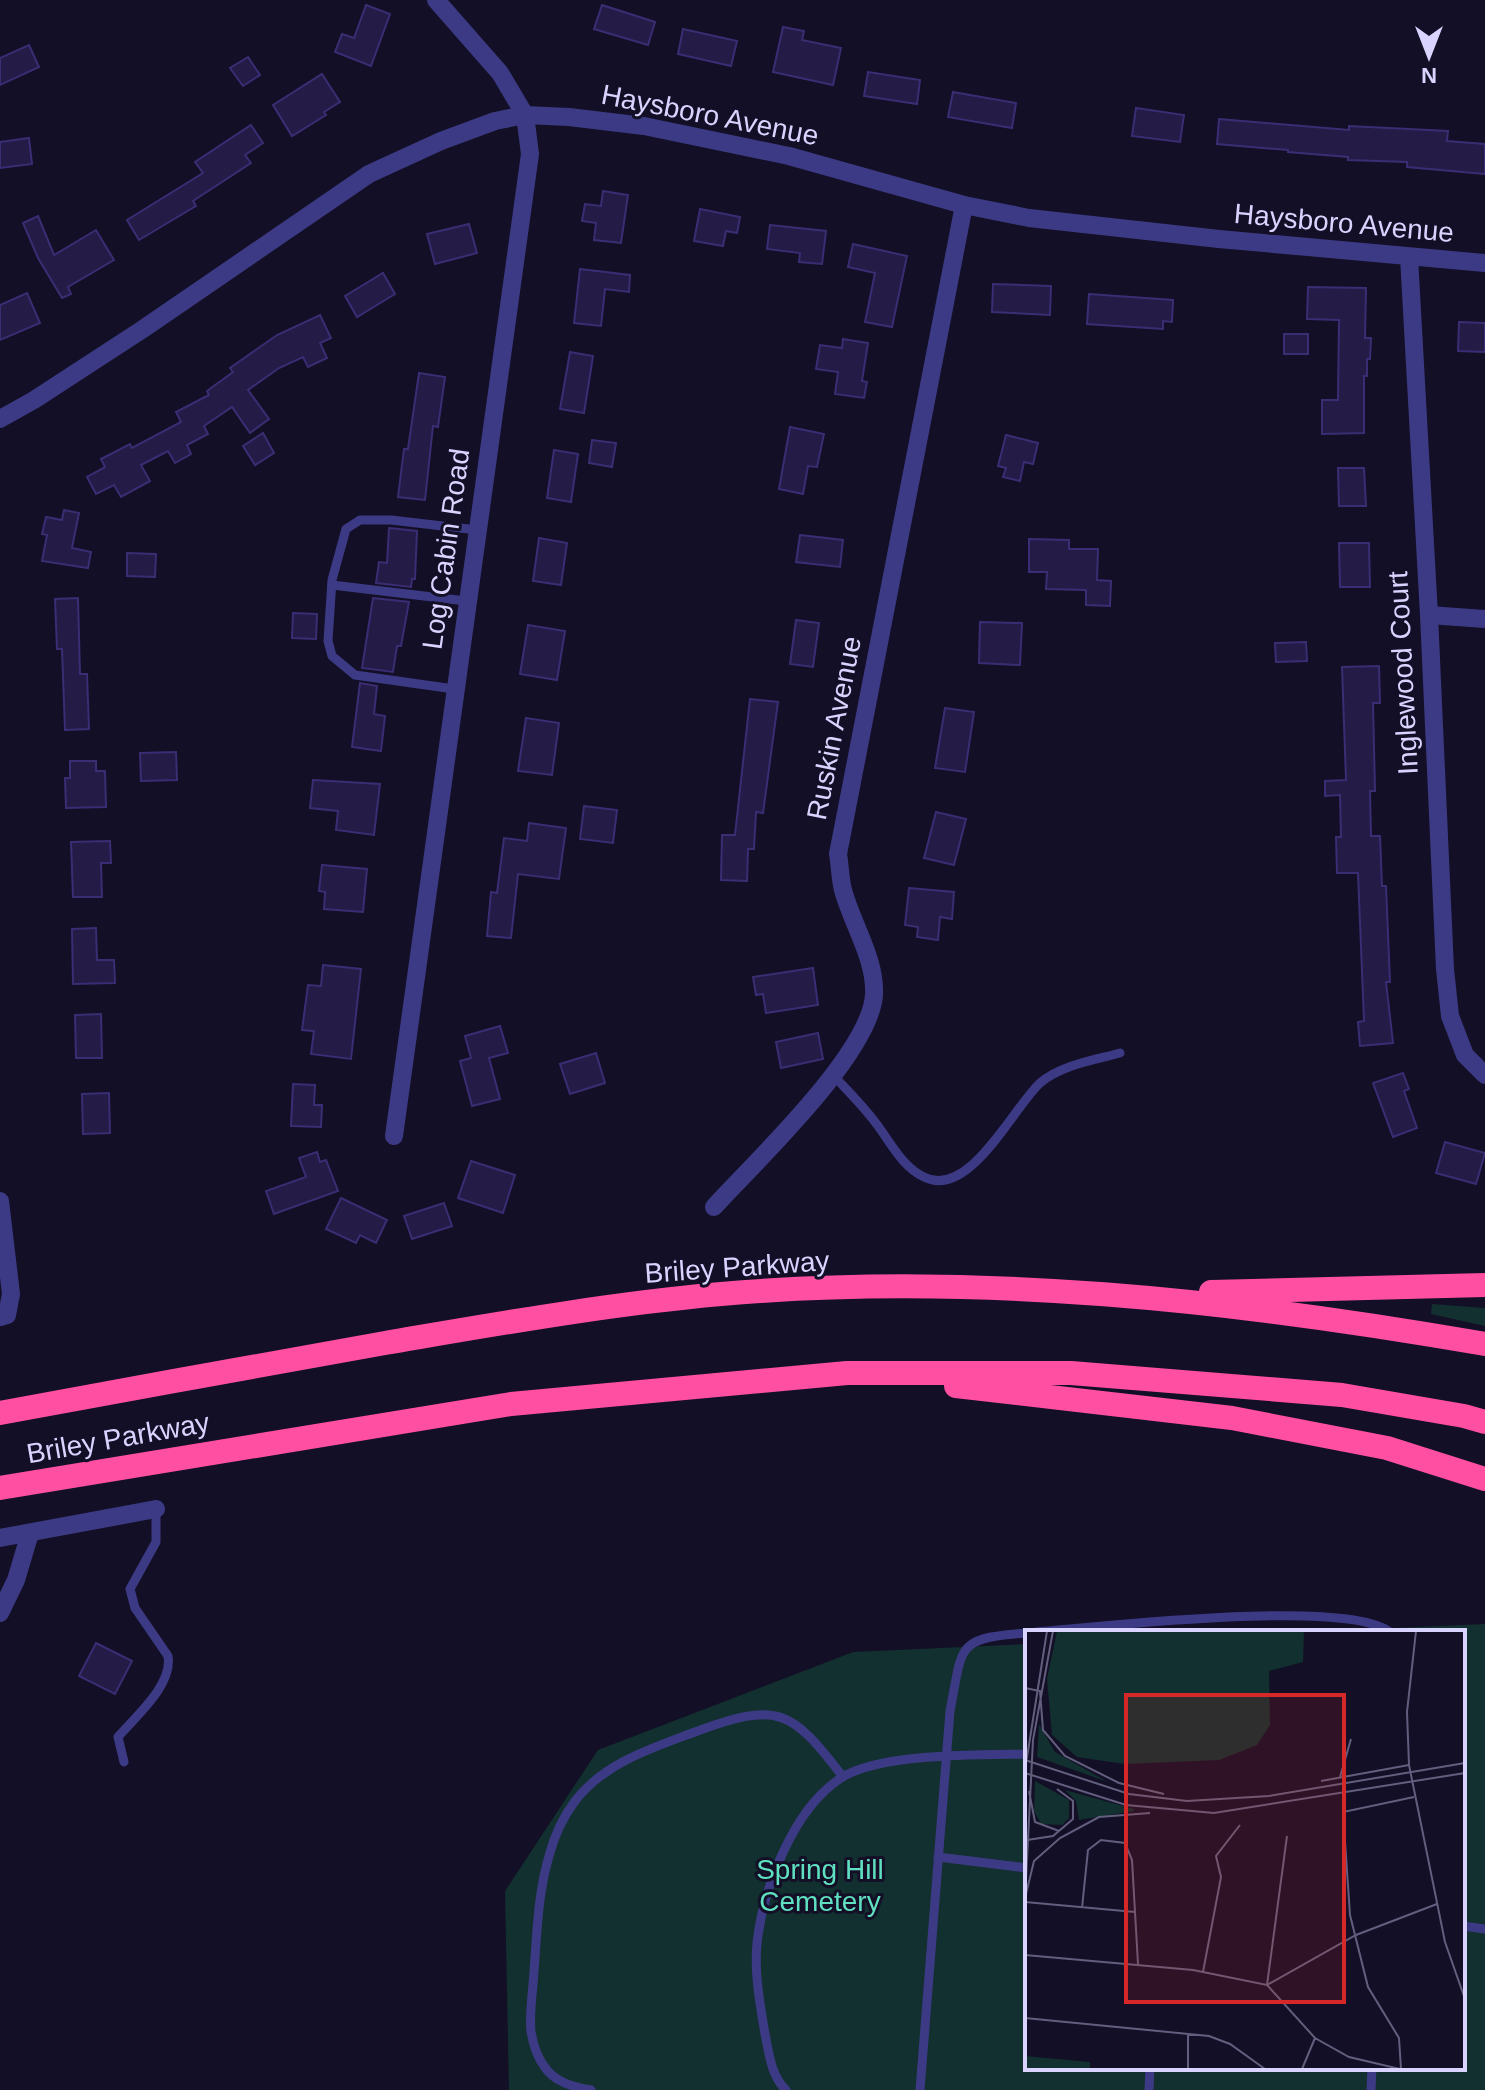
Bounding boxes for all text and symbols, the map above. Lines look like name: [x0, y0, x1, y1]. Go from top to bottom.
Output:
north arrow: [1389, 16, 1469, 96]
text: N: [1421, 63, 1437, 88]
street label: Haysboro Avenue: [599, 79, 821, 151]
street label: Haysboro Avenue: [1233, 198, 1455, 248]
street label: Log Cabin Road: [417, 447, 475, 651]
street label: Inglewood Court: [1382, 570, 1424, 776]
street label: Ruskin Avenue: [801, 634, 867, 822]
street label: Briley Parkway: [644, 1245, 830, 1289]
street label: Briley Parkway: [24, 1407, 212, 1469]
inset map: [1025, 1630, 1465, 2070]
park label: Spring Hill Cemetery: [756, 1854, 884, 1917]

